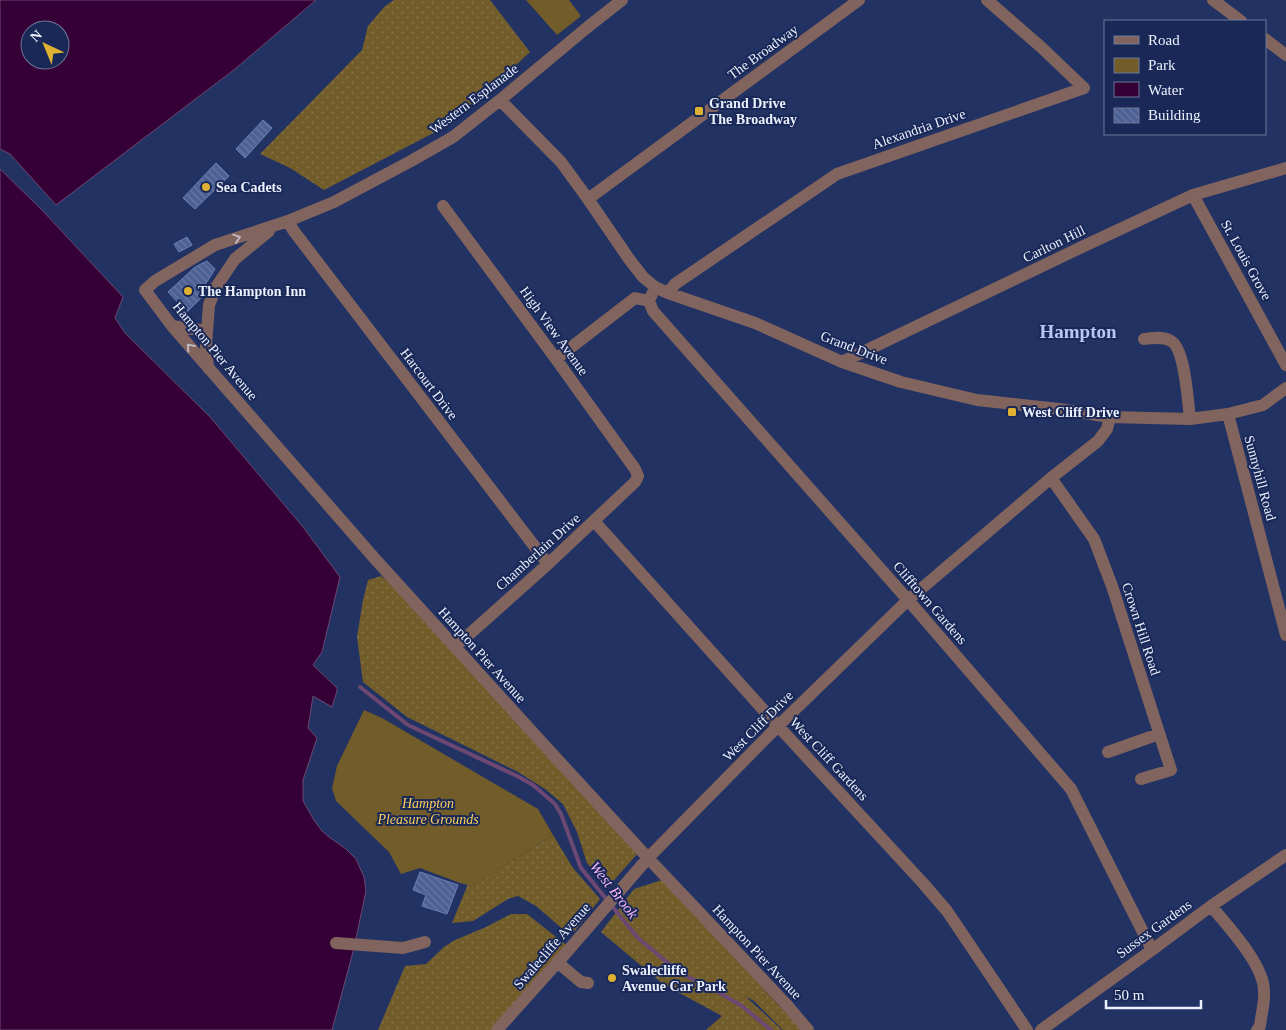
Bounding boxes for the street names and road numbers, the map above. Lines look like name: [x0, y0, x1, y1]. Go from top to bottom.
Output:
street label: The Broadway: [725, 22, 801, 82]
street label: Western Esplanade: [427, 61, 521, 137]
street label: Alexandria Drive: [870, 106, 968, 152]
street label: St. Louis Grove: [1218, 217, 1274, 303]
street label: Carlton Hill: [1020, 222, 1088, 265]
street label: High View Avenue: [517, 284, 591, 378]
street label: Hampton Pier Avenue: [170, 299, 260, 403]
street label: Grand Drive: [818, 328, 890, 368]
street label: Harcourt Drive: [397, 345, 461, 423]
street label: Sunnyhill Road: [1241, 434, 1279, 522]
street label: Chamberlain Drive: [493, 510, 583, 594]
street label: Clifftown Gardens: [890, 559, 970, 647]
street label: Crown Hill Road: [1119, 581, 1163, 677]
street label: Hampton Pier Avenue: [435, 604, 529, 706]
street label: West Cliff Drive: [720, 688, 796, 764]
street label: West Cliff Gardens: [787, 715, 871, 803]
street label: Sussex Gardens: [1114, 897, 1194, 961]
street label: Swalecliffe Avenue: [511, 900, 593, 992]
street label: Hampton Pier Avenue: [709, 902, 805, 1002]

